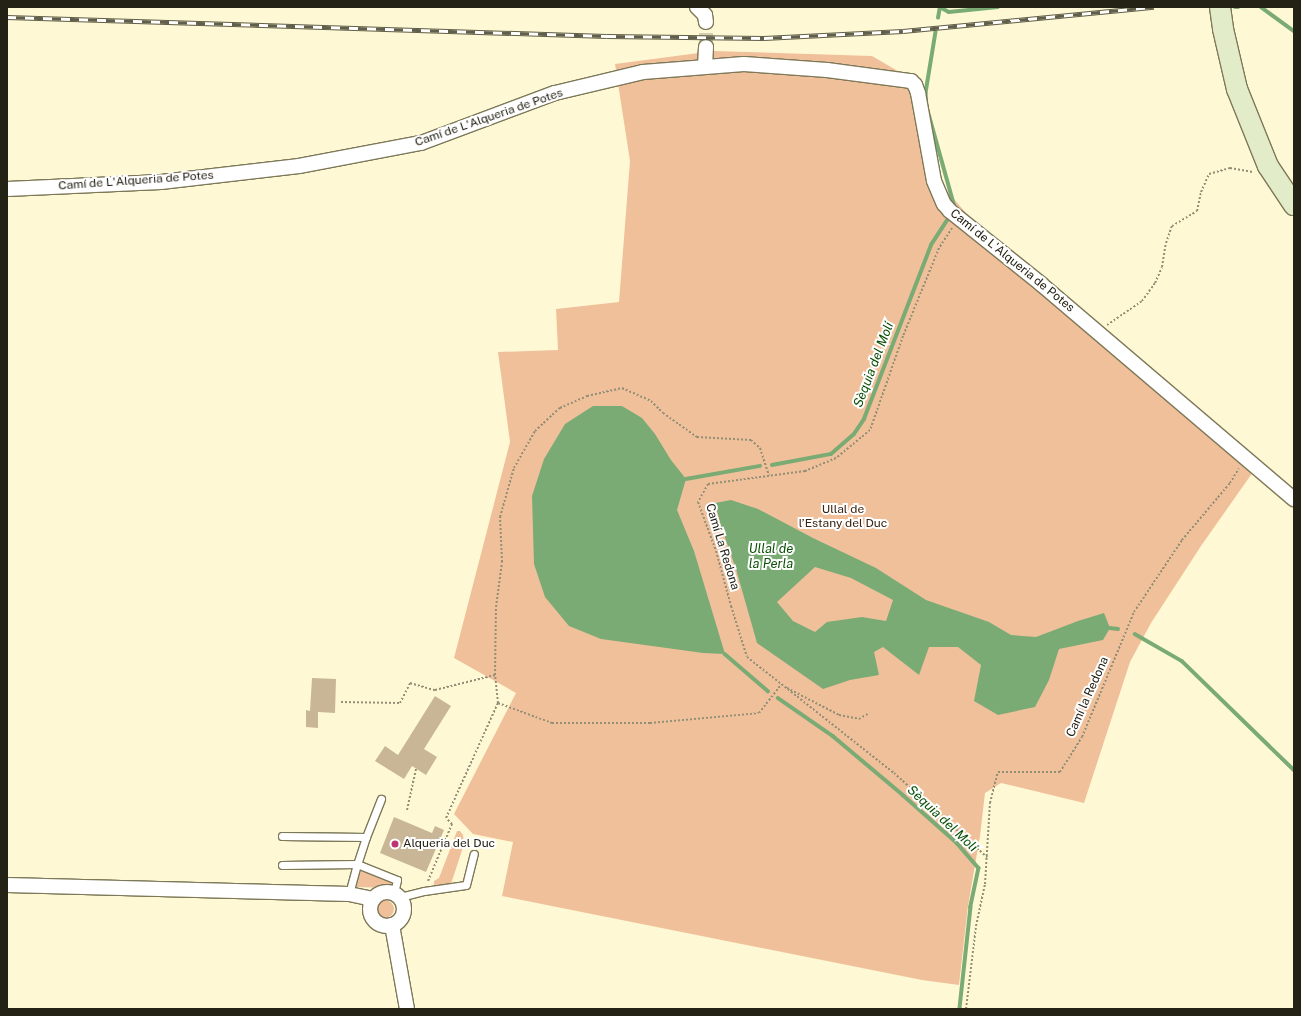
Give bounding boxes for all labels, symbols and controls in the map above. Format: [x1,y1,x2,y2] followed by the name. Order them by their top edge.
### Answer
[413,86,565,150] street label: Camí de L'Alqueria de Potes
[58,168,214,194] street label: Camí de L'Alqueria de Potes
[947,206,1077,316] street label: Camí de L'Alqueria de Potes
[851,320,897,410] water label: Sèquia del Molí
[702,502,742,592] street label: Camí La Redona
[799,503,887,531] park label: Ullal de l’Estany del Duc
[749,542,793,573] water label: Ullal de la Perla
[1064,655,1112,739] street label: Camí la Redona
[904,782,980,856] water label: Sèquia del Molí
[403,837,495,851] place label: Alqueria del Duc
[390,839,400,849] marker: Alqueria del Duc

